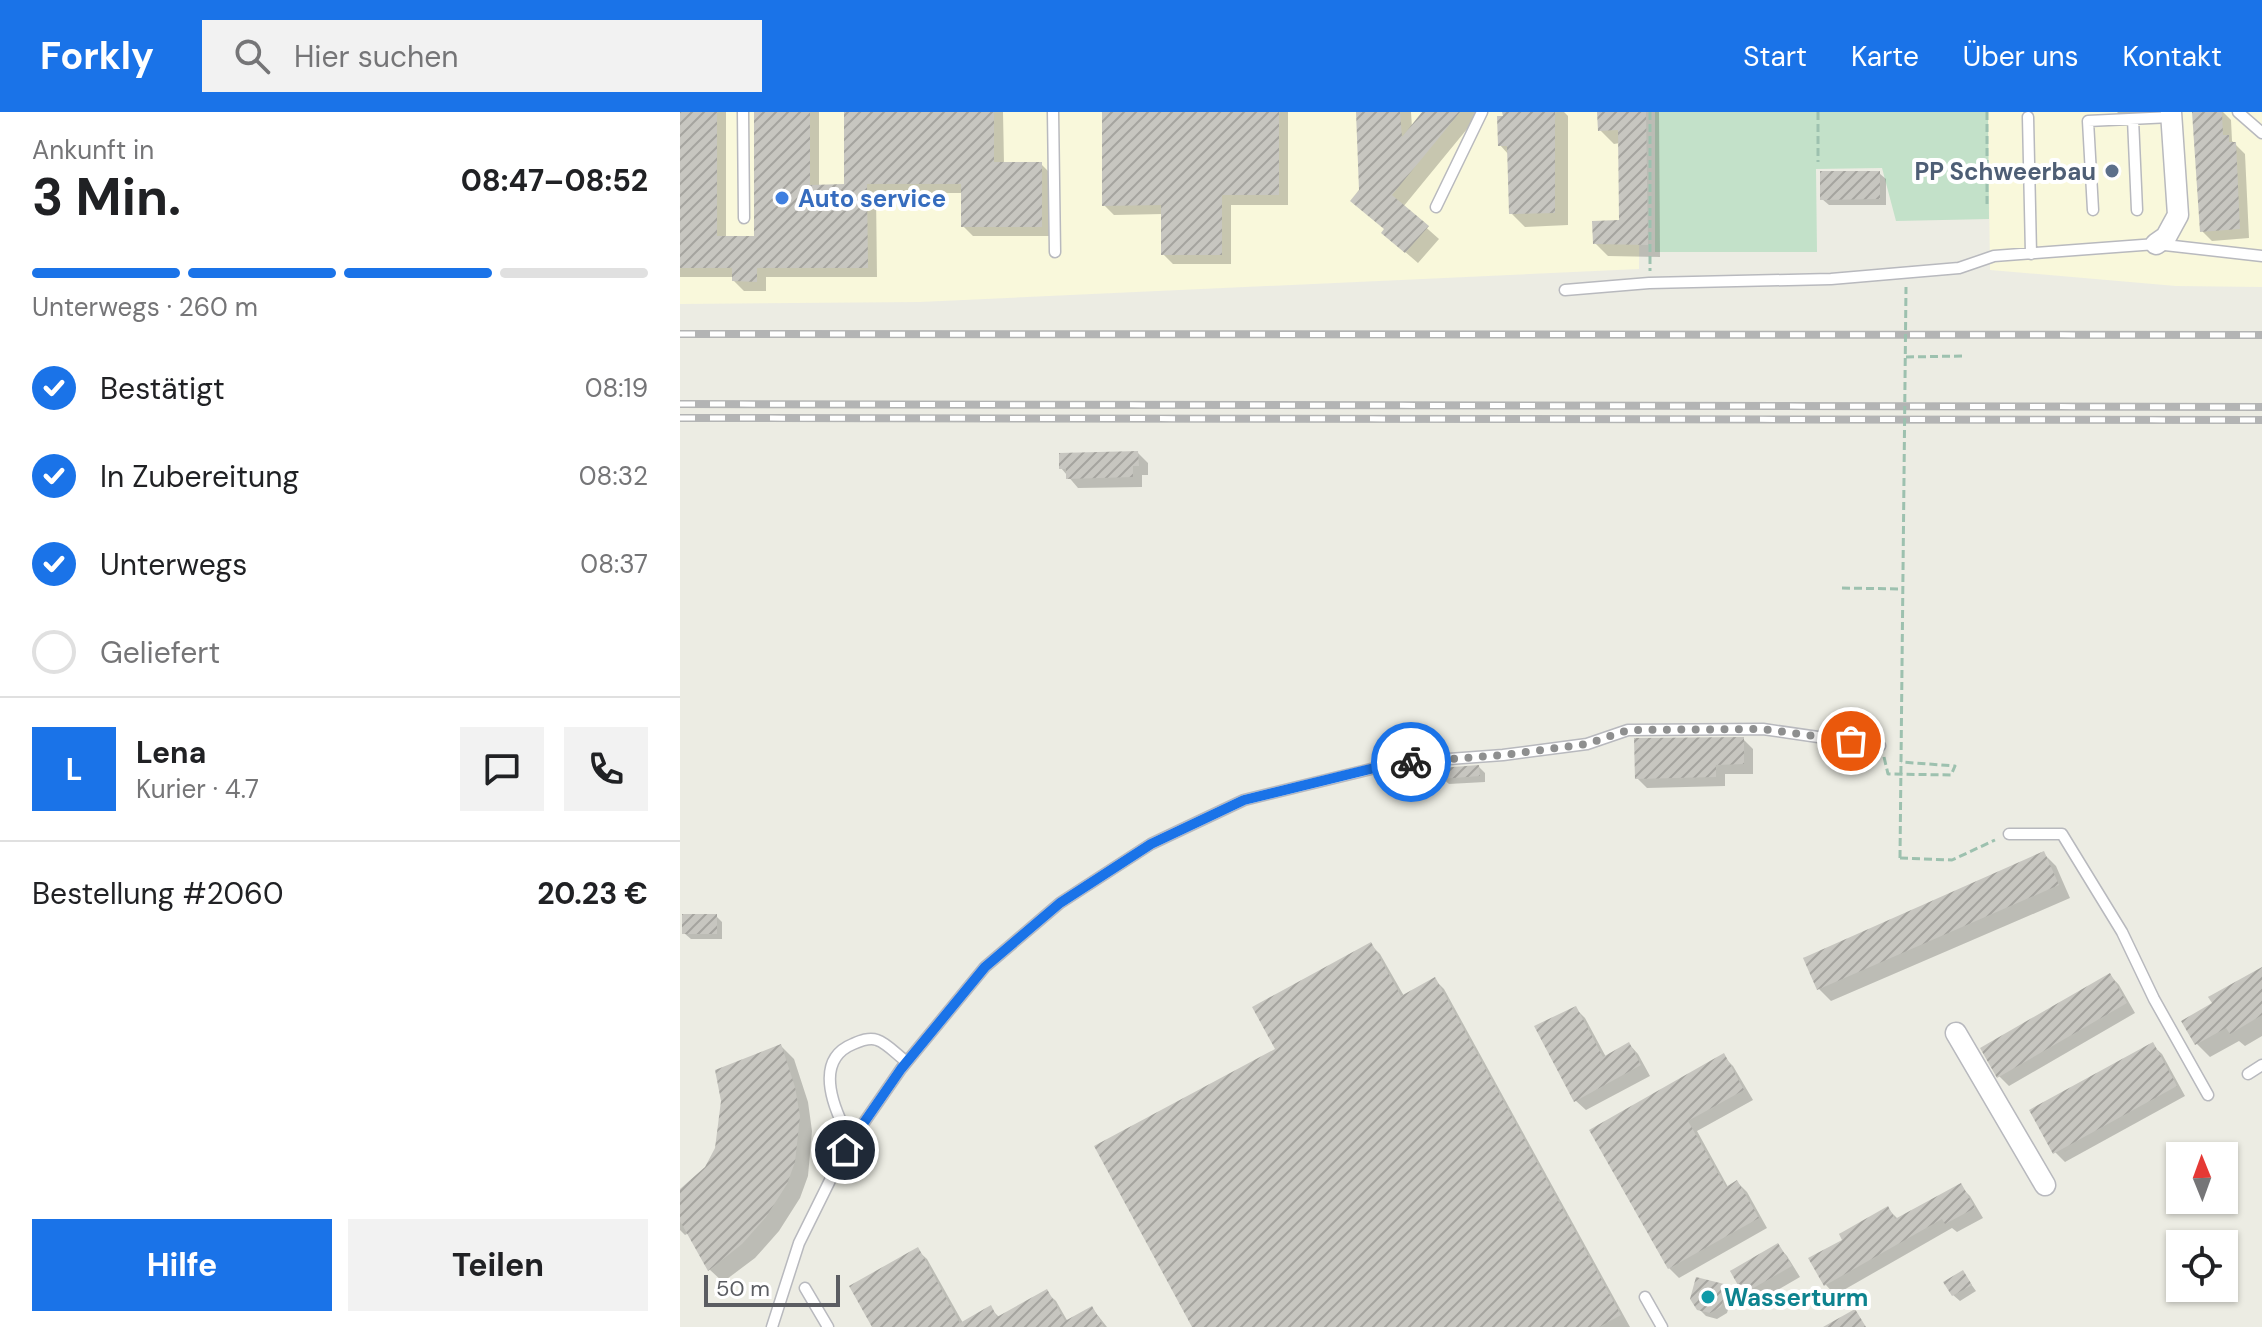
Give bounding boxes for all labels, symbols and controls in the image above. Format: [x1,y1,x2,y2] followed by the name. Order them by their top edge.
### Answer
[202,20,762,92] search box
[40,31,154,81] text: Forkly
[230,34,274,78] icon: search
[294,37,459,76] text: Hier suchen
[1743,38,1807,75] text: Start
[1851,38,1919,75] text: Karte
[1963,38,2079,75] text: Über uns
[2123,38,2222,75] text: Kontakt
[32,133,154,167] text: Ankunft in
[1914,156,2096,187] place label: PP Schweerbau
[461,161,648,200] text: 08:47–08:52
[2103,162,2121,180] marker: PP Schweerbau
[32,163,181,231] text: 3 Min.
[798,183,946,214] place label: Auto service
[773,189,791,207] marker: Auto service
[32,290,258,324] text: Unterwegs · 260 m
[32,366,76,410] icon: check
[100,369,225,408] text: Bestätigt
[585,371,648,405] text: 08:19
[32,454,76,498] icon: check
[100,457,299,496] text: In Zubereitung
[579,459,648,493] text: 08:32
[32,542,76,586] icon: check
[100,545,247,584] text: Unterwegs
[580,547,648,581] text: 08:37
[100,633,220,672] text: Geliefert
[1817,707,1885,775] pin
[1829,719,1873,763] icon: bag
[1371,722,1451,802] courier
[460,727,544,811] button: chat
[564,727,648,811] button: phone
[136,733,206,772] text: Lena
[1389,740,1433,784] icon: bike
[66,750,82,789] text: L
[136,772,259,806] text: Kurier · 4.7
[32,874,283,913] text: Bestellung #2060
[537,874,648,913] text: 20.23 €
[811,1116,879,1184] pin
[823,1128,867,1172] icon: home
[2166,1142,2238,1214] north arrow
[2166,1142,2238,1302] map controls
[32,1219,332,1311] button: Hilfe
[348,1219,648,1311] button: Teilen
[2166,1230,2238,1302] button: locate
[704,1271,840,1307] scale bar
[716,1274,770,1303] text: 50 m
[1724,1282,1868,1313] place label: Wasserturm
[1699,1288,1717,1306] marker: Wasserturm

